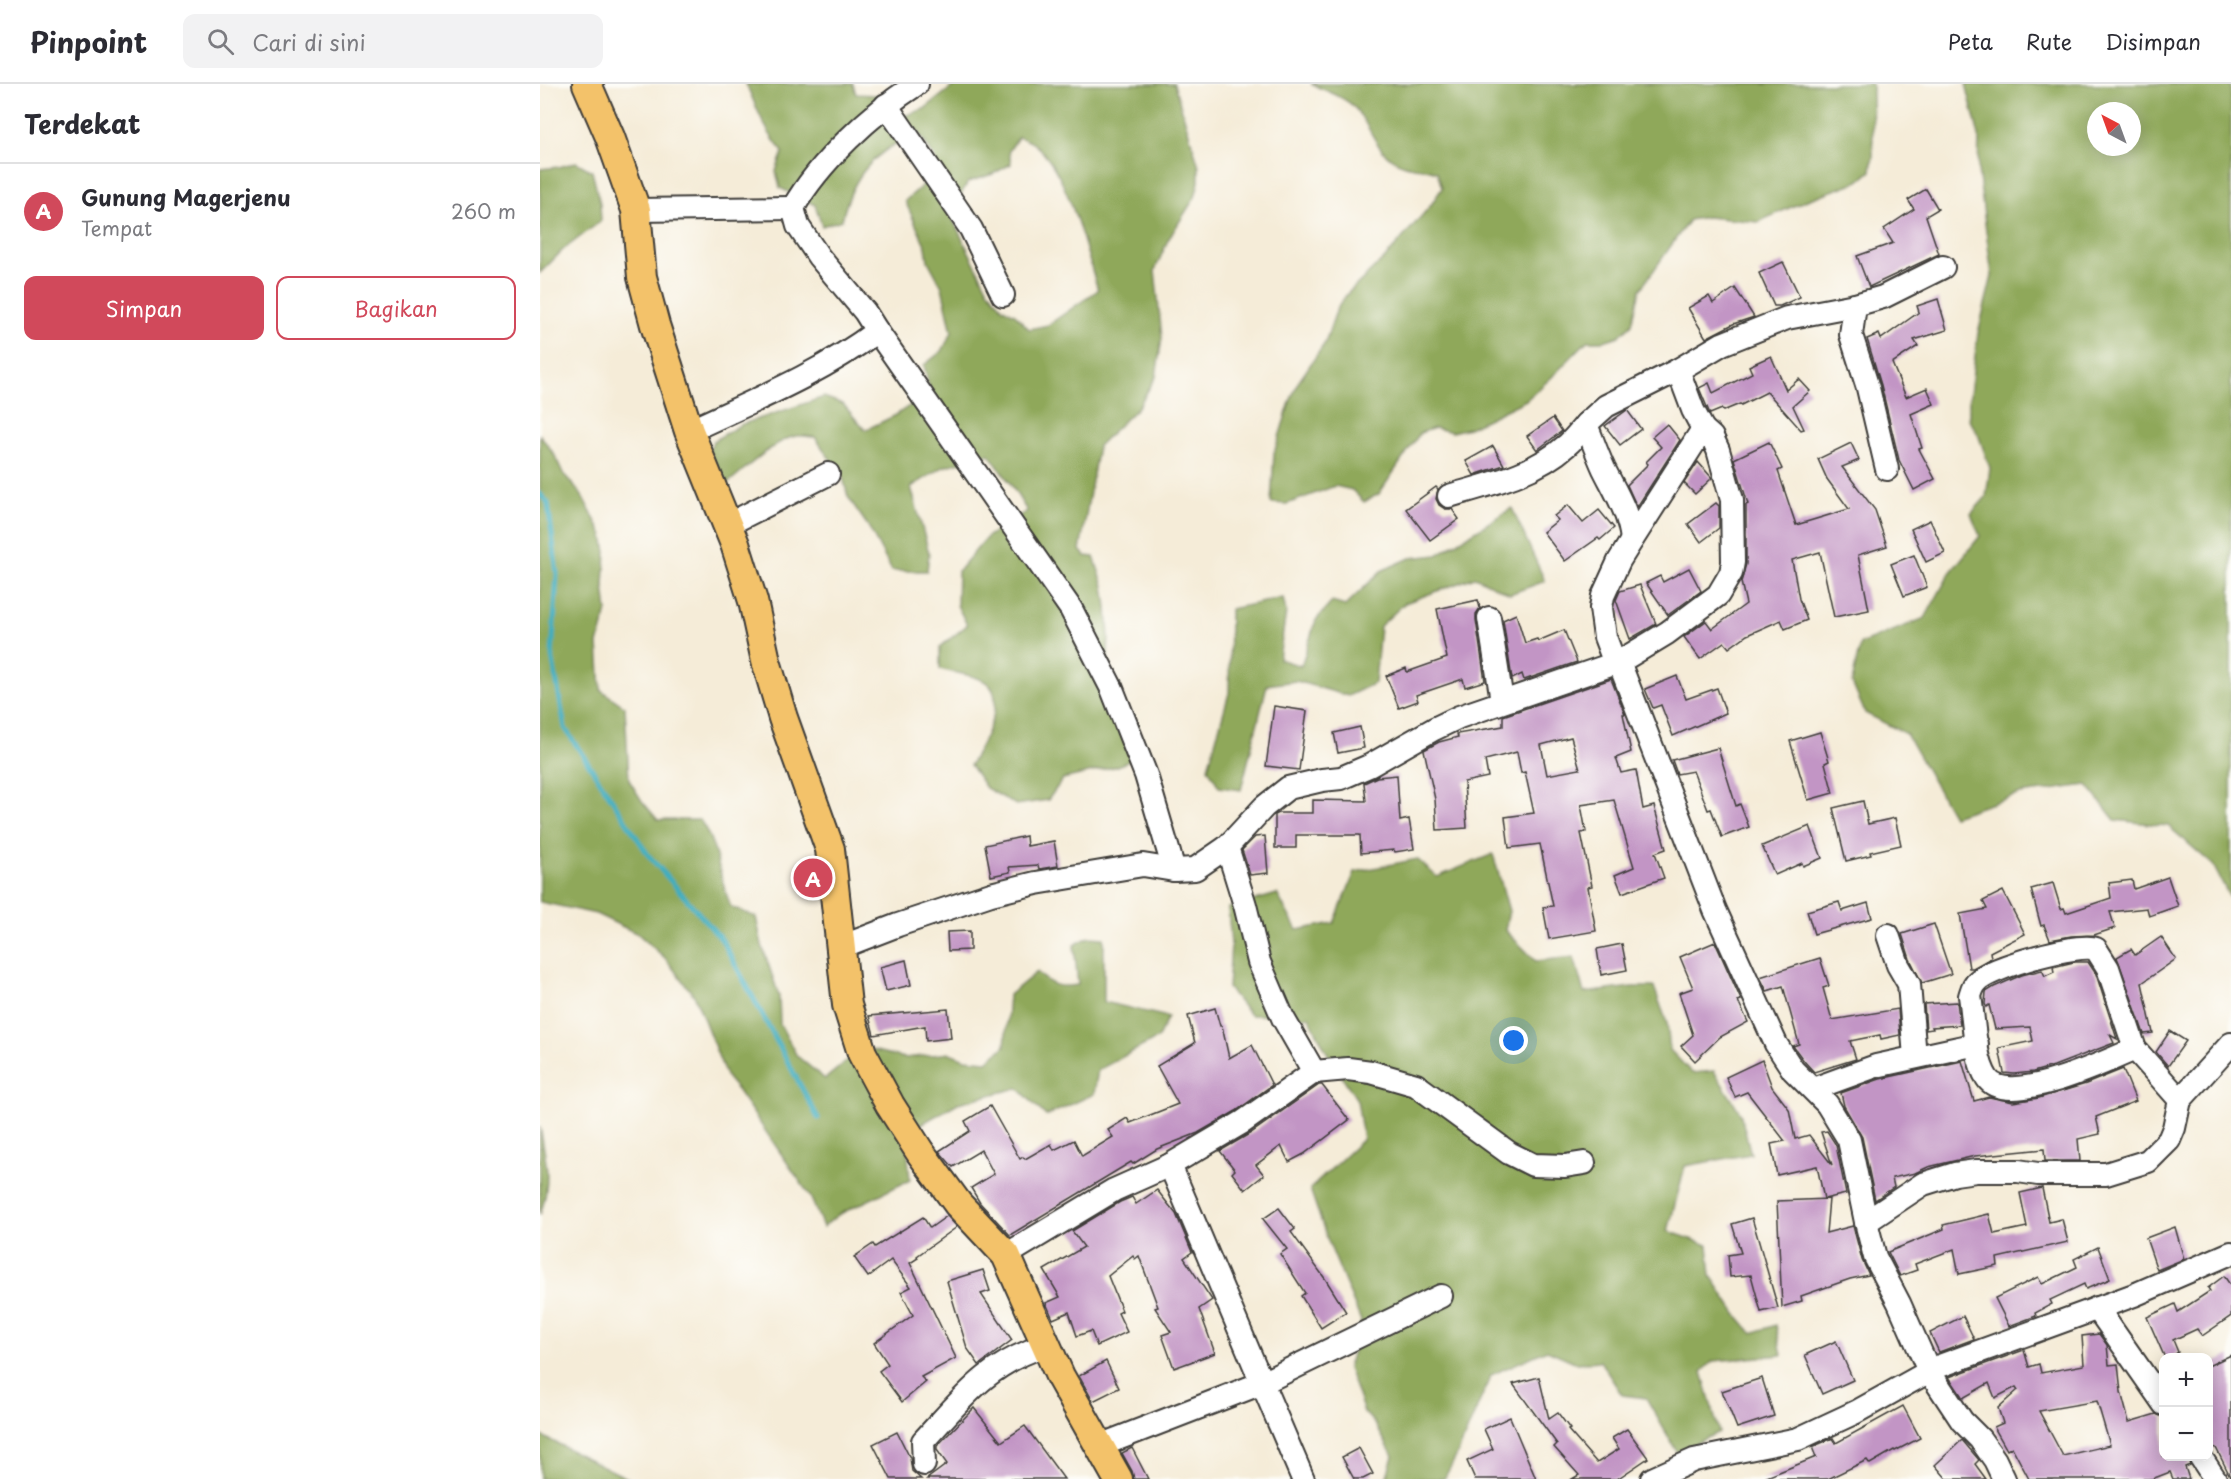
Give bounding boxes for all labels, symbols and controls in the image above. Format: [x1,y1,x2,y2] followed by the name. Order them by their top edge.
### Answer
[183,14,603,68] search box
[30,20,147,63] text: Pinpoint
[204,25,237,58] icon: search
[252,25,366,58] text: Cari di sini
[1948,25,1993,57] text: Peta
[2026,25,2072,57] text: Rute
[2105,25,2201,57] text: Disimpan
[2087,102,2141,156] north arrow
[24,104,141,143] text: Terdekat
[81,180,291,213] text: Gunung Magerjenu
[36,196,51,226] text: A
[451,196,516,226] text: 260 m
[81,213,152,243] text: Tempat
[24,276,264,340] button: Simpan
[276,276,516,340] button: Bagikan
[794,856,832,900] pin: A
[1499,1026,1528,1055] your location
[2159,1353,2213,1461] map controls
[2159,1353,2213,1407] button: +
[2159,1407,2213,1461] button: −

